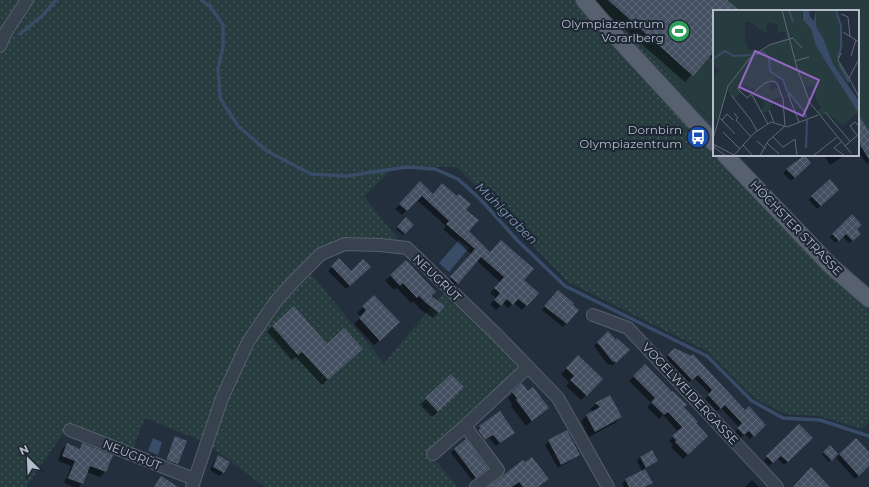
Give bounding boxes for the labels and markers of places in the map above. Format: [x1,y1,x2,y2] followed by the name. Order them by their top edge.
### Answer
[561,16,664,45] place label: Olympiazentrum Vorarlberg
[666,18,692,44] sports icon: Olympiazentrum Vorarlberg
[579,122,682,151] place label: Dornbirn Olympiazentrum
[685,124,711,150] bus stop icon: Dornbirn Olympiazentrum

